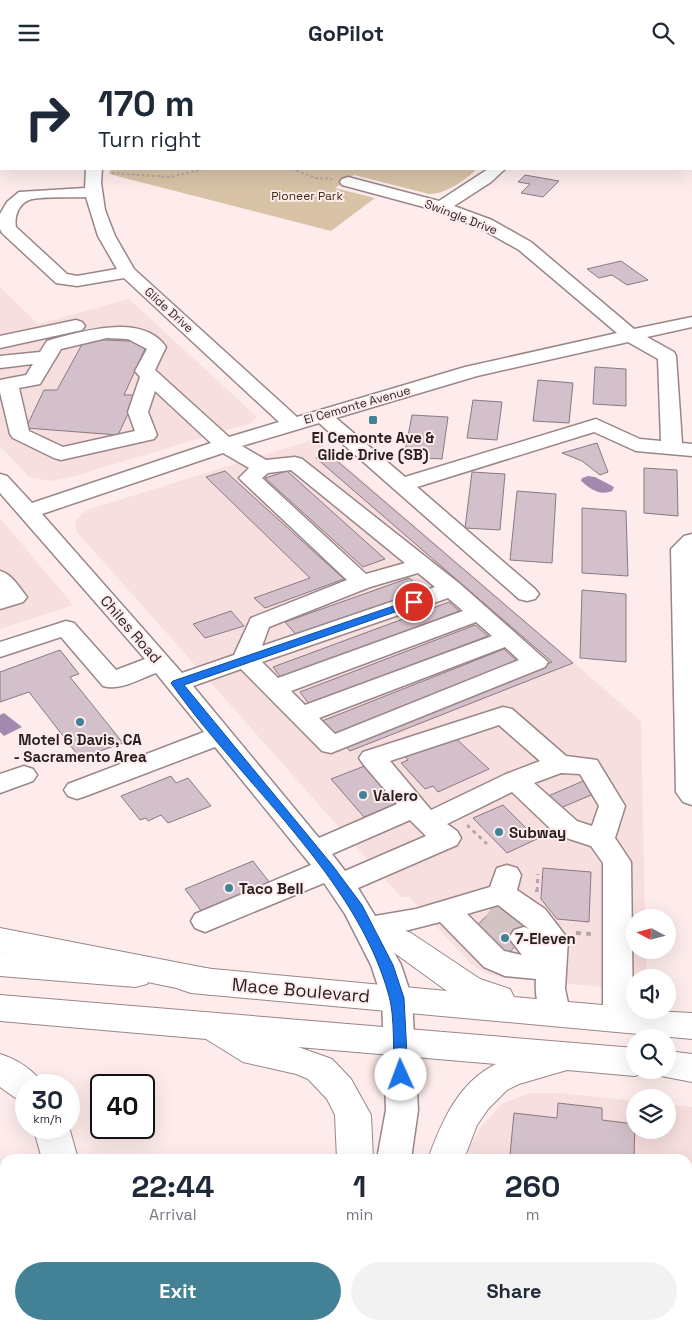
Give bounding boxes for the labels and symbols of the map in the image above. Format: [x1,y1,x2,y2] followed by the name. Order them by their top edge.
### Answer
[271,188,343,204] park label: Pioneer Park
[422,196,500,238] street label: Swingle Drive
[141,284,197,336] street label: Glide Drive
[302,382,412,428] street label: El Cemonte Avenue
[367,414,379,426] marker: El Cemonte Ave & Glide Drive (SB)
[311,428,435,464] place label: El Cemonte Ave & Glide Drive (SB)
[393,581,435,623] pin
[96,591,166,667] street label: Chiles Road
[74,716,86,728] marker: Motel 6 Davis, CA - Sacramento Area
[13,730,147,766] place label: Motel 6 Davis, CA - Sacramento Area
[373,786,418,805] place label: Valero
[357,789,369,801] marker: Valero
[509,823,566,842] place label: Subway
[493,826,505,838] marker: Subway
[239,879,303,898] place label: Taco Bell
[223,882,235,894] marker: Taco Bell
[626,909,676,959] north arrow
[515,929,576,948] place label: 7-Eleven
[499,932,511,944] marker: 7-Eleven
[231,973,371,1007] street label: Mace Boulevard
[374,1048,426,1100] position arrow
[90,1074,155,1139] speed limit sign: 40

